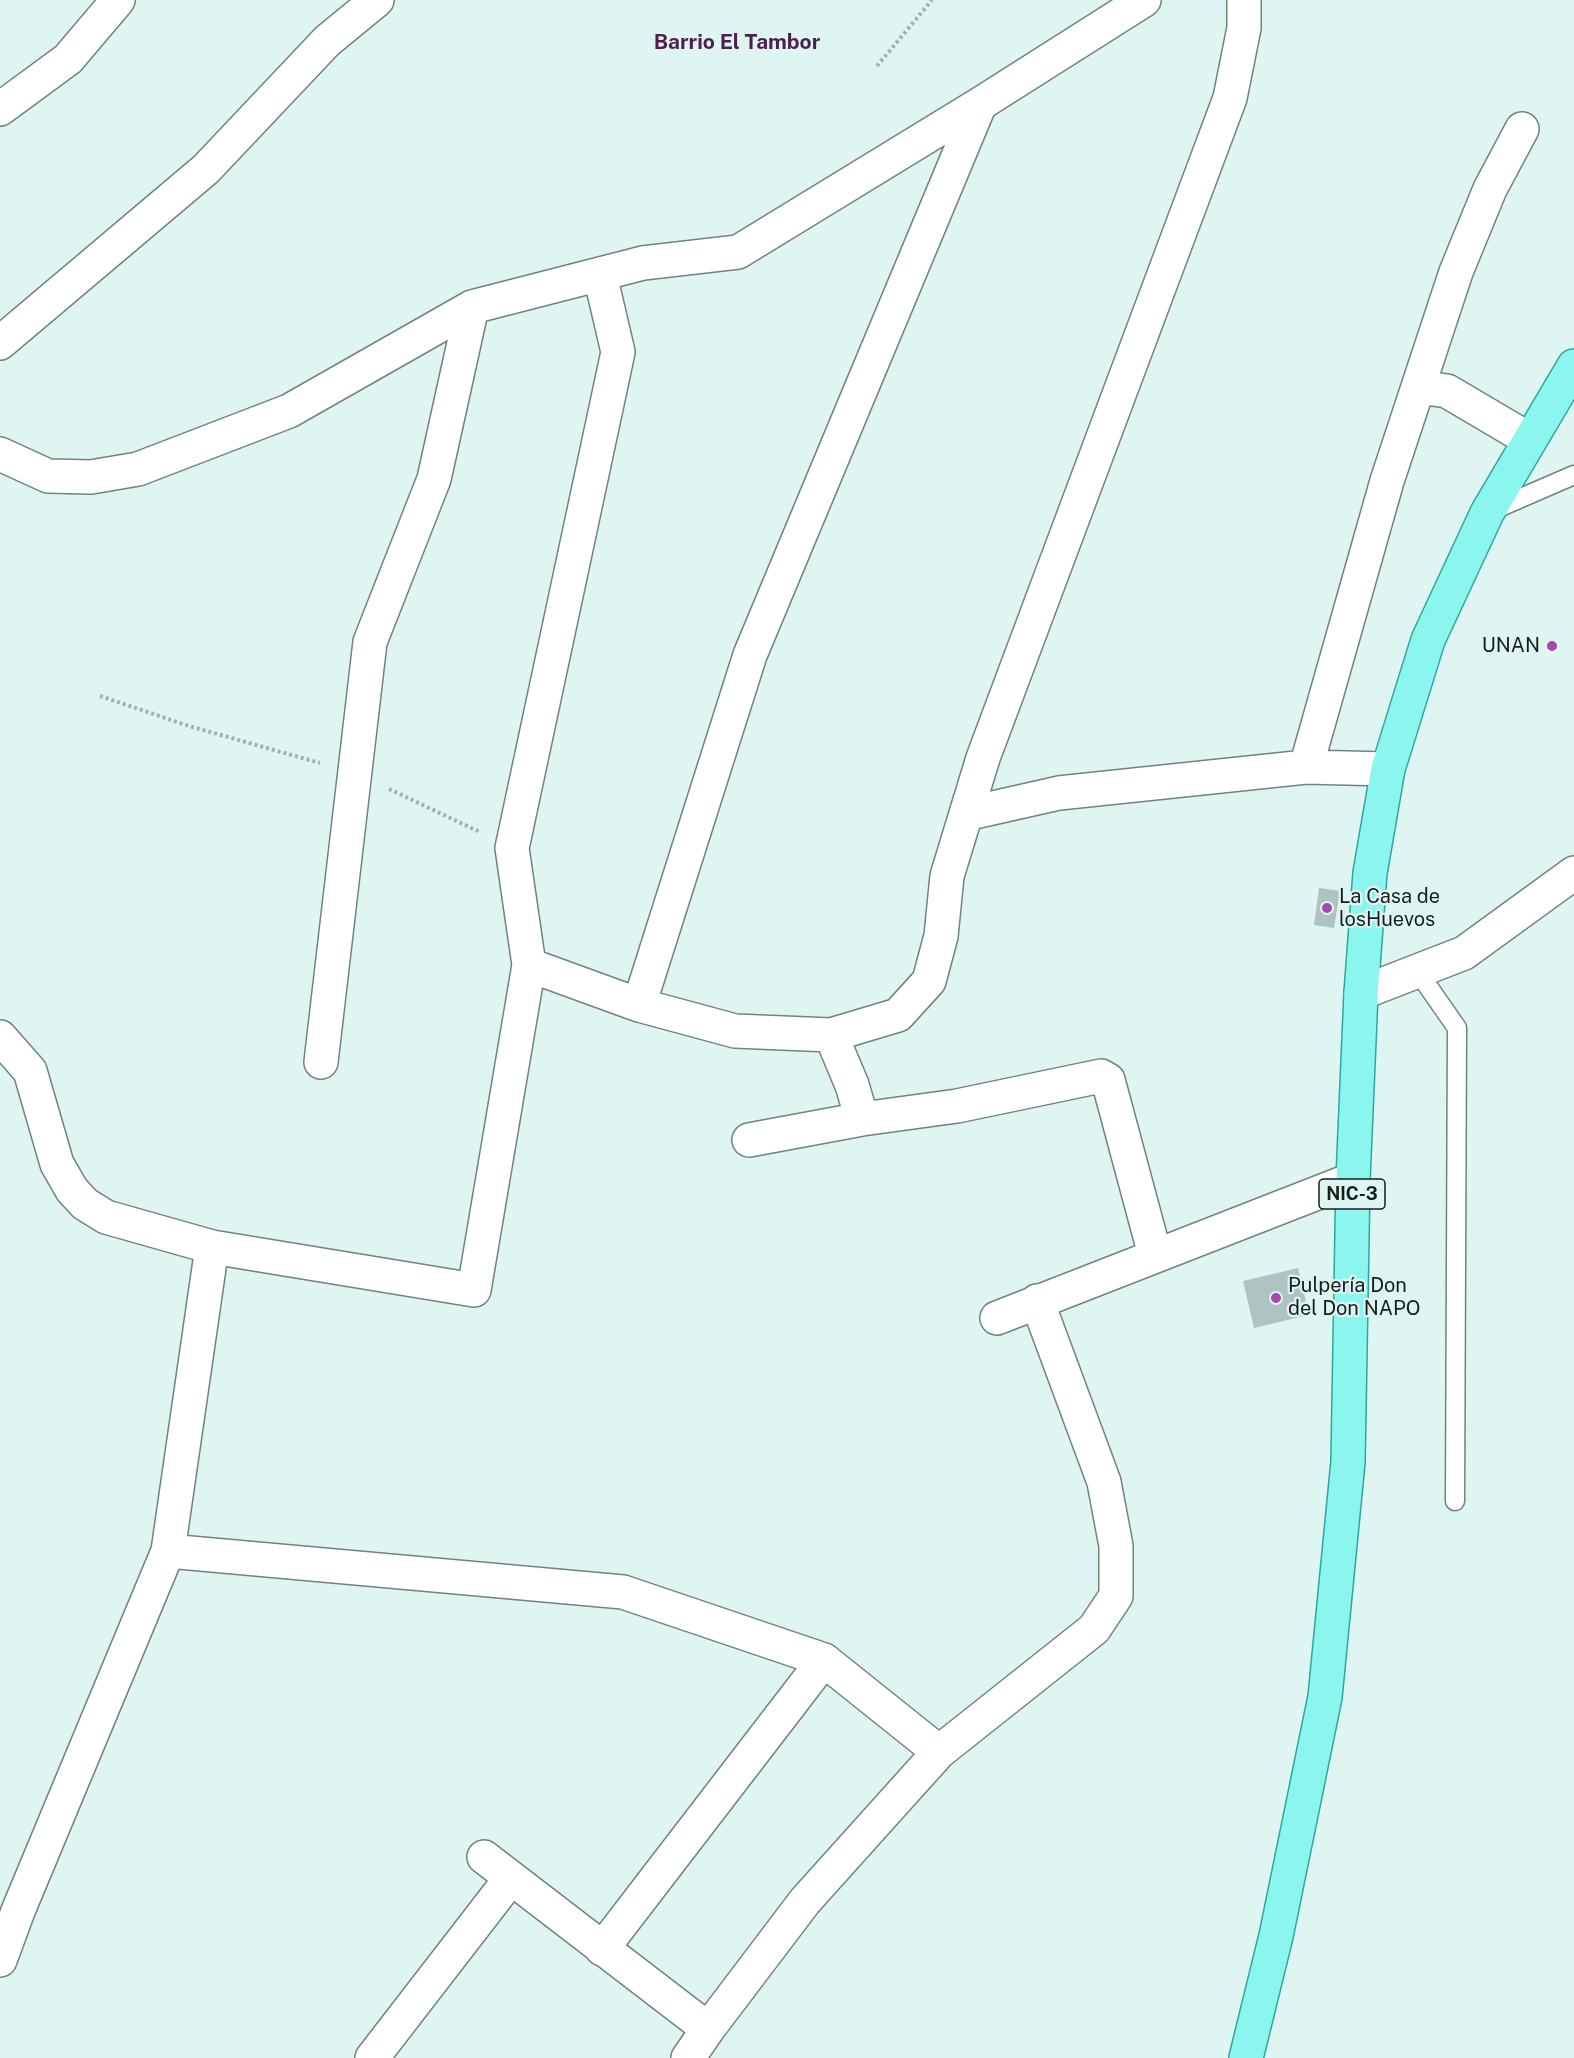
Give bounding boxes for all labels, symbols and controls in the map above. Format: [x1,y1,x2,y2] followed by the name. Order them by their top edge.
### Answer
[654,30,820,56] district label: Barrio El Tambor
[1482,634,1540,658] place label: UNAN
[1545,639,1559,653] marker: UNAN
[1339,885,1440,932] place label: La Casa de losHuevos
[1320,901,1334,915] marker: La Casa de losHuevos
[1319,1179,1385,1209] road number: NIC-3
[1288,1274,1421,1321] place label: Pulpería Don del Don NAPO
[1269,1291,1283,1305] marker: Pulpería Don del Don NAPO

